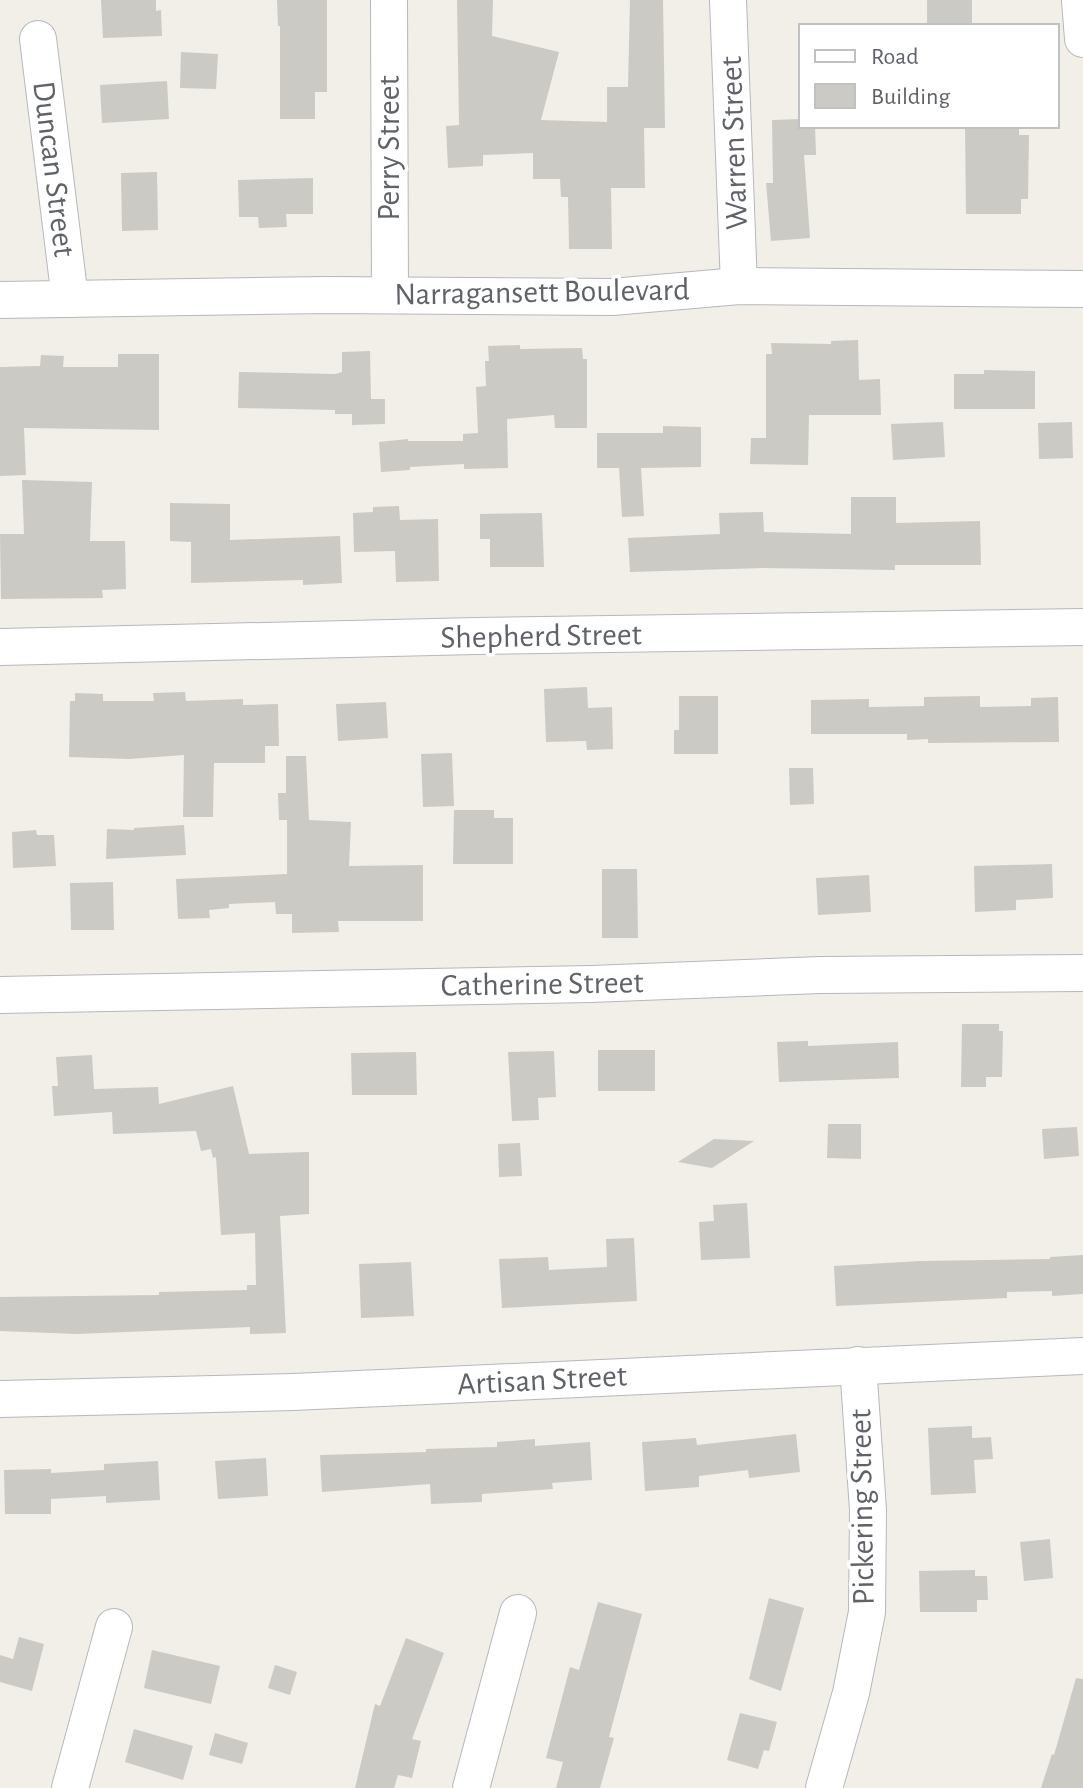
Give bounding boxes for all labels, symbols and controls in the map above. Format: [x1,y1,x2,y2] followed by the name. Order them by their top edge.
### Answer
[799,24,1059,128] legend
[871,45,919,69] text: Road
[715,56,753,230] street label: Warren Street
[373,75,405,221] street label: Perry Street
[27,79,81,259] street label: Duncan Street
[871,85,950,109] text: Building
[394,273,690,311] street label: Narragansett Boulevard
[440,618,642,654] street label: Shepherd Street
[440,966,644,1002] street label: Catherine Street
[456,1360,628,1400] street label: Artisan Street
[844,1409,880,1605] street label: Pickering Street

